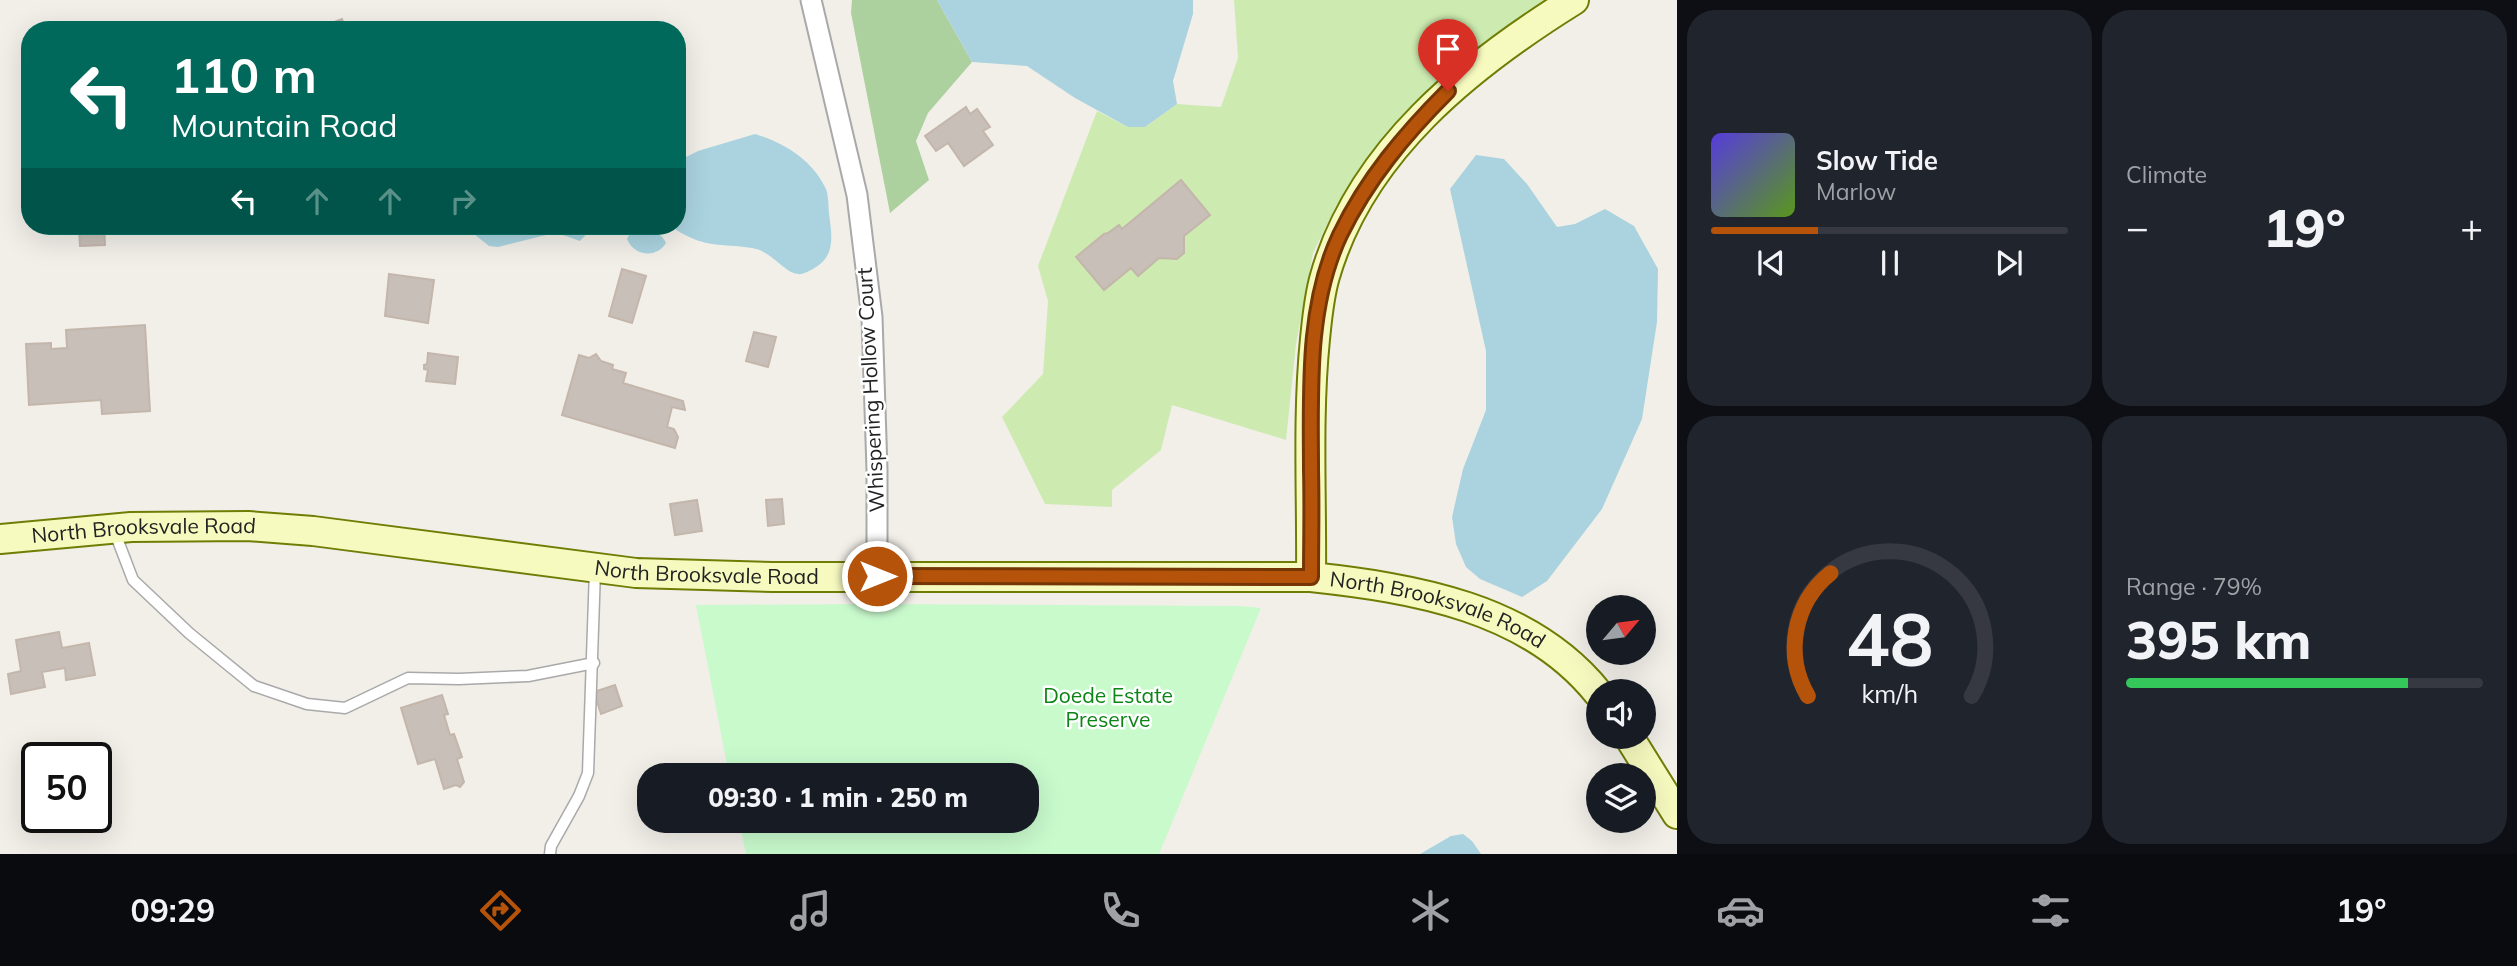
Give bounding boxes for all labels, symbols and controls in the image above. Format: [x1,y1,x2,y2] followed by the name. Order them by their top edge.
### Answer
[1418,19,1478,91] pin
[1429,30,1467,68] icon: arrive
[171,44,317,105] text: 110 m
[56,49,147,140] icon: left
[171,105,398,145] text: Mountain Road
[1816,144,1938,177] text: Slow Tide
[2126,160,2207,189] text: Climate
[1816,177,1896,206] text: Marlow
[225,182,263,220] icon: left
[298,182,336,220] icon: ahead
[371,182,409,220] icon: ahead
[444,182,482,220] icon: right
[2263,195,2346,260] text: 19°
[2126,203,2149,251] text: −
[2460,203,2483,251] text: +
[1752,244,1790,282] icon: previous
[1871,244,1909,282] icon: pause
[1990,244,2028,282] icon: next
[851,267,889,513] street label: Whispering Hollow Court
[30,512,257,548] street label: North Brooksvale Road
[840,539,914,613] position arrow
[593,554,819,589] street label: North Brooksvale Road
[1328,565,1551,653] street label: North Brooksvale Road
[2126,572,2262,601] text: Range · 79%
[1846,593,1933,684] text: 48
[1586,595,1656,665] north arrow
[1586,595,1656,833] map controls
[2126,607,2311,672] text: 395 km
[1861,678,1918,709] text: km/h
[1586,679,1656,749] button: sound
[1043,682,1173,732] park label: Doede Estate Preserve
[21,742,112,833] speed limit sign: 50
[1586,763,1656,833] button: layers
[708,781,968,814] text: 09:30 · 1 min · 250 m
[476,886,525,935] icon: directions
[786,886,835,935] icon: music
[1096,886,1145,935] icon: phone
[1406,886,1455,935] icon: climate
[1716,886,1765,935] icon: car
[2026,886,2075,935] icon: filters
[130,890,215,930] text: 09:29
[2336,890,2386,930] text: 19°

